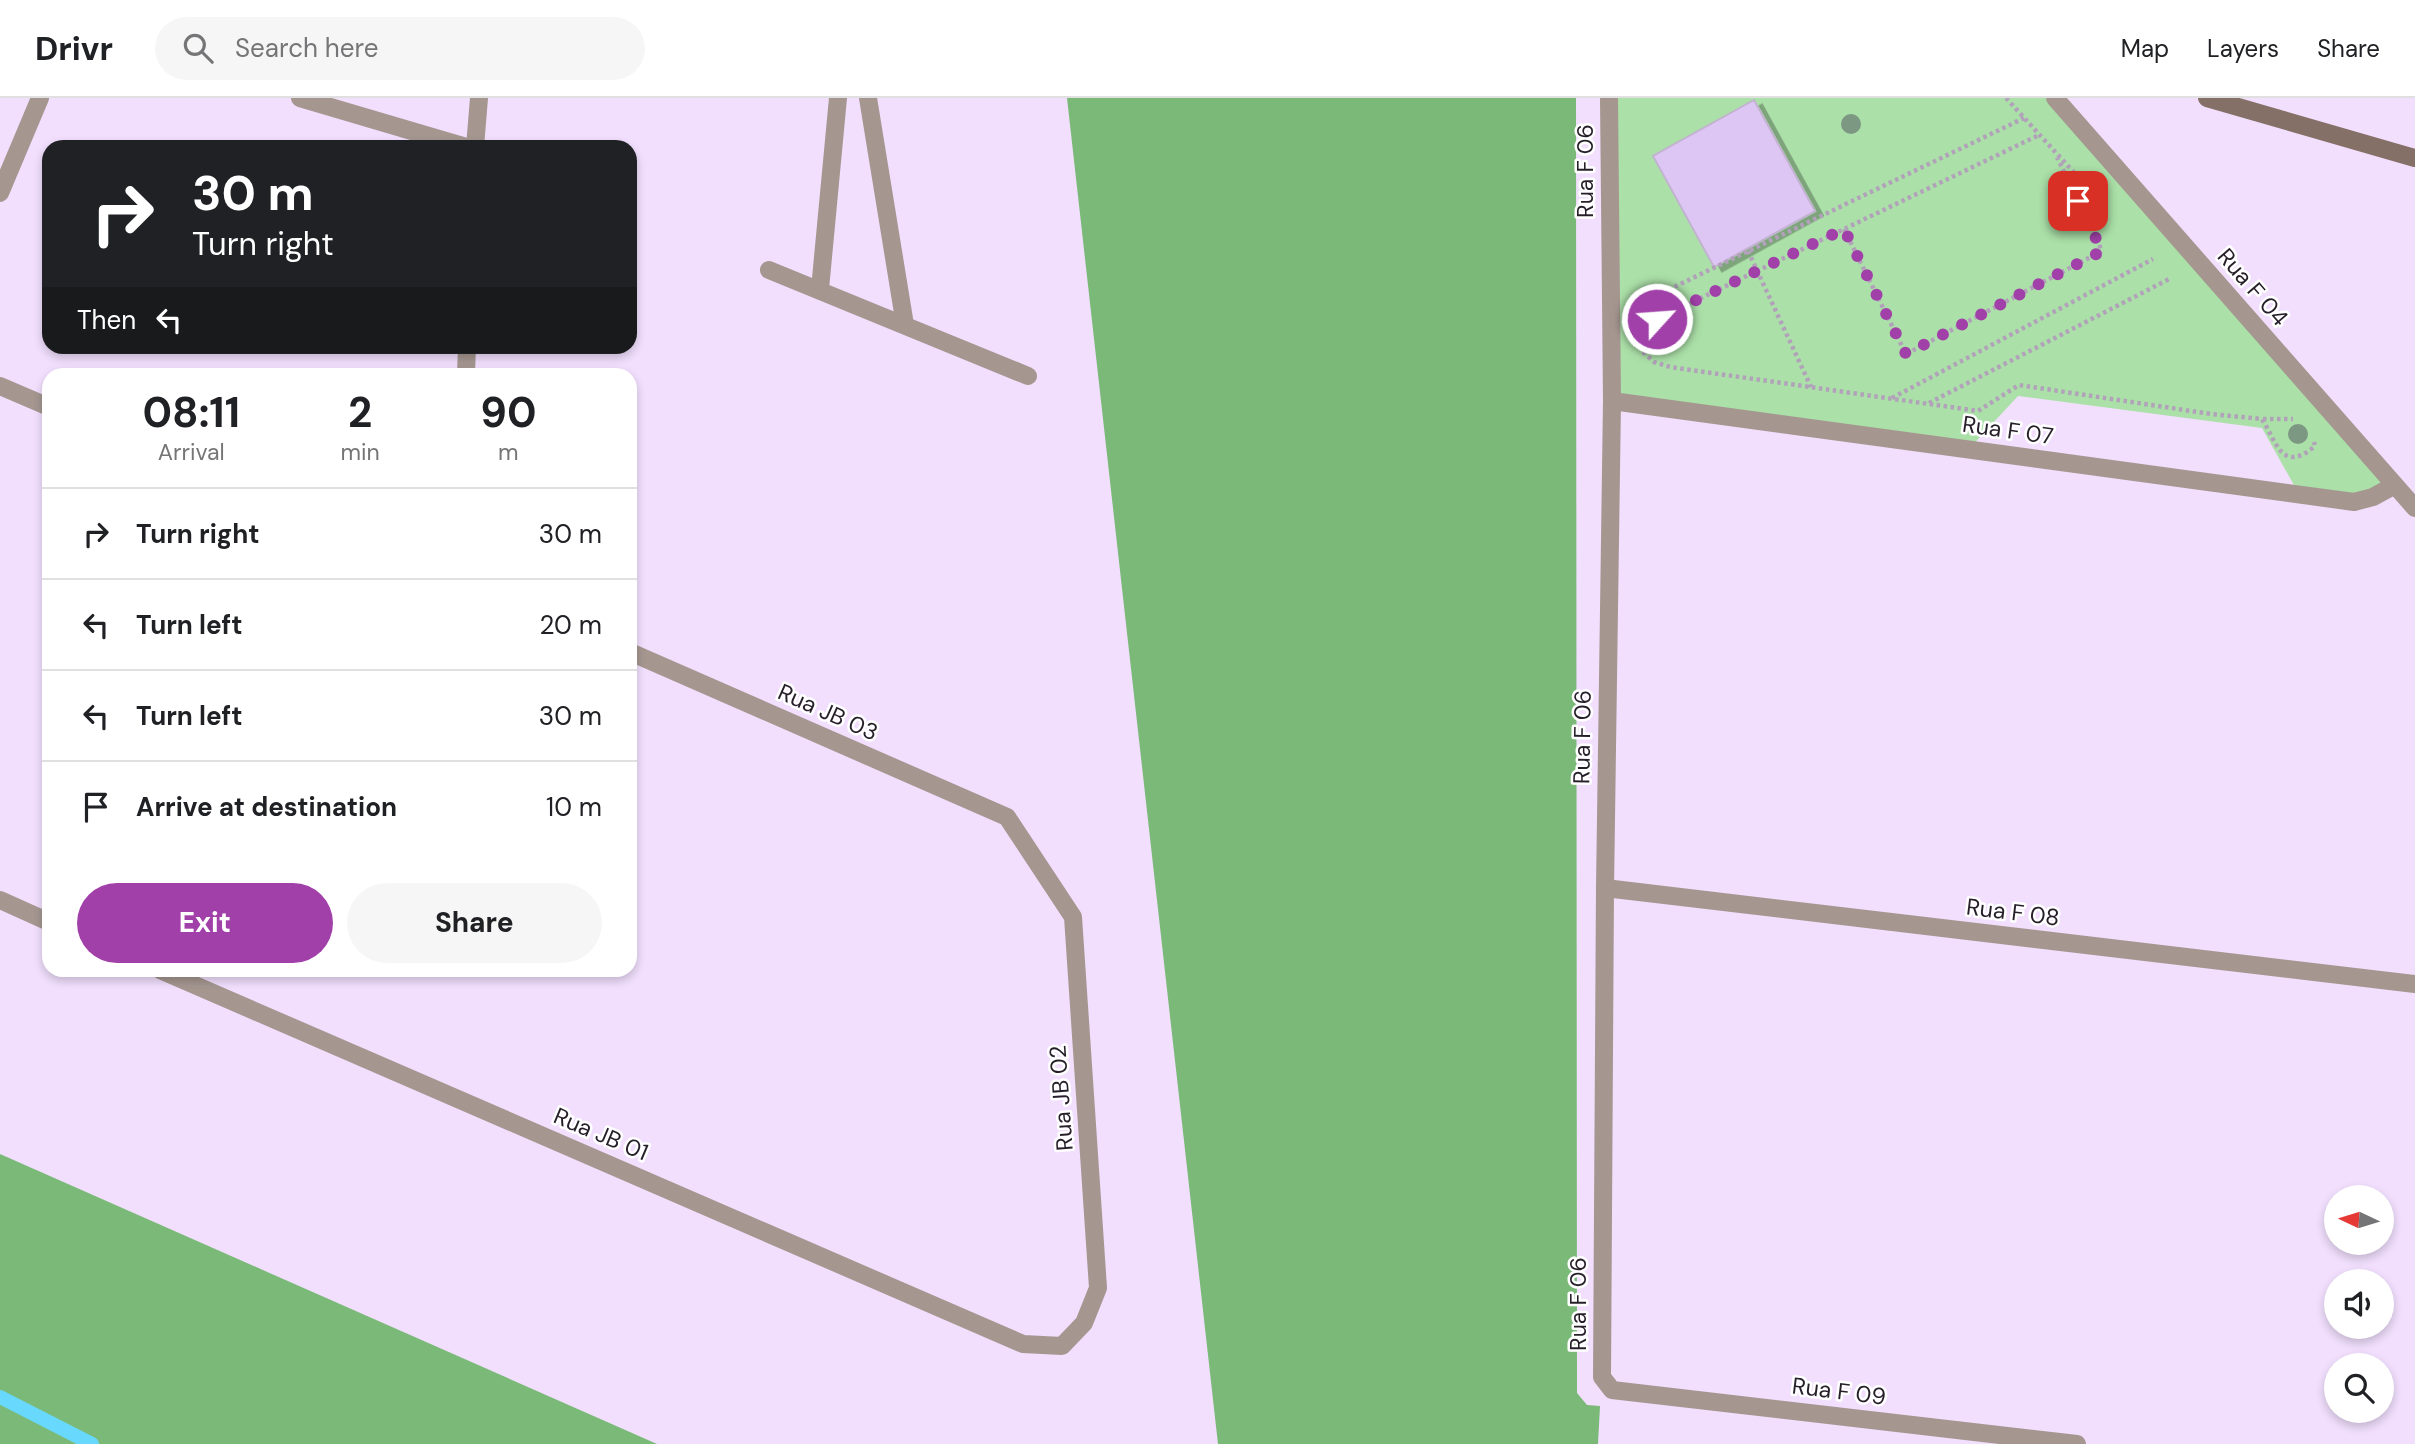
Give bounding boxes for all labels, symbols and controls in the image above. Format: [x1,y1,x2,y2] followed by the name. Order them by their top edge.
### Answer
[155,17,645,80] search box
[35,27,113,70] text: Drivr
[179,29,217,67] icon: search
[235,31,378,65] text: Search here
[2121,33,2169,64] text: Map
[2207,33,2279,64] text: Layers
[2317,33,2380,64] text: Share
[1570,124,1600,218] street label: Rua F 06
[192,161,314,225] text: 30 m
[77,168,168,259] icon: right
[2048,171,2108,231] pin
[2059,182,2097,220] icon: arrive
[192,223,334,265] text: Turn right
[2211,242,2295,332] street label: Rua F 04
[1620,282,1694,356] position arrow
[150,301,188,339] icon: left
[77,303,136,337] text: Then
[143,385,240,440] text: 08:11
[348,385,372,440] text: 2
[480,385,536,440] text: 90
[1961,409,2055,451] street label: Rua F 07
[158,437,225,467] text: Arrival
[340,437,380,467] text: min
[498,437,519,467] text: m
[77,515,115,553] icon: right
[136,517,260,551] text: Turn right
[539,517,602,551] text: 30 m
[77,606,115,644] icon: left
[136,608,243,642] text: Turn left
[539,608,602,642] text: 20 m
[773,677,883,747] street label: Rua JB 03
[1566,690,1598,784] street label: Rua F 06
[77,697,115,735] icon: left
[136,699,243,733] text: Turn left
[539,699,602,733] text: 30 m
[77,788,115,826] icon: arrive
[136,790,397,824] text: Arrive at destination
[546,790,602,824] text: 10 m
[77,883,333,963] button: Exit
[347,883,602,963] button: Share
[1965,891,2061,933] street label: Rua F 08
[1042,1044,1080,1152] street label: Rua JB 02
[549,1101,653,1167] street label: Rua JB 01
[2324,1185,2394,1255] north arrow
[2324,1185,2394,1423] map controls
[1563,1257,1593,1351] street label: Rua F 06
[2324,1269,2394,1339] button: sound
[2324,1353,2394,1423] button: search
[1790,1370,1888,1412] street label: Rua F 09

